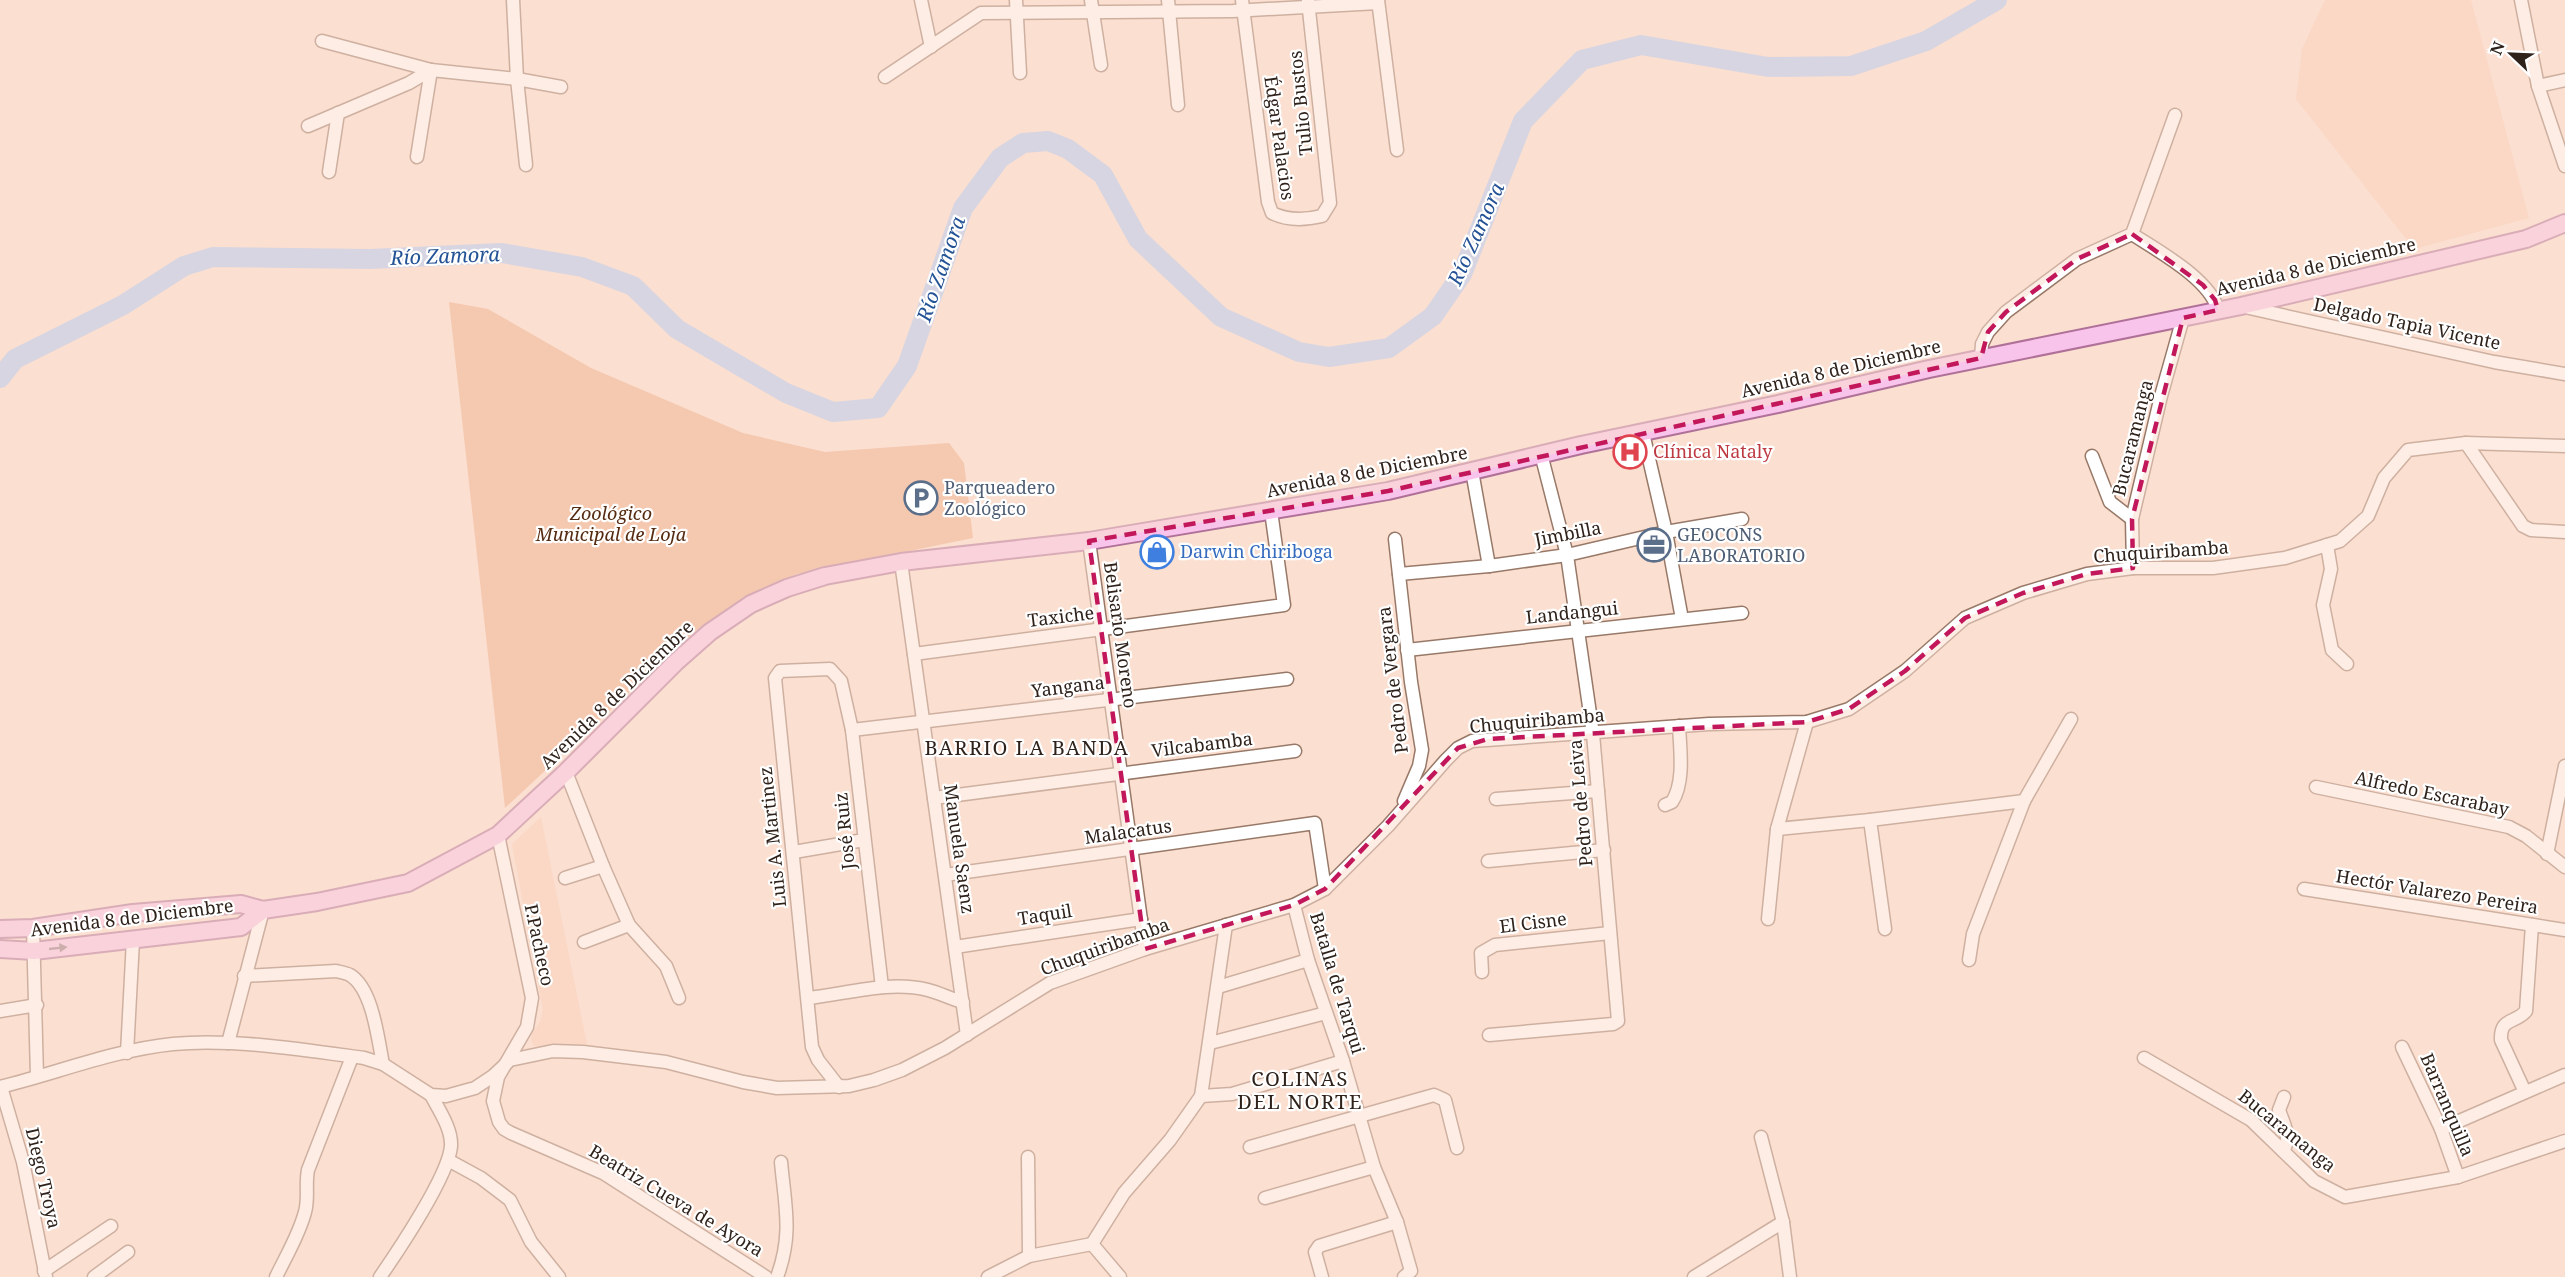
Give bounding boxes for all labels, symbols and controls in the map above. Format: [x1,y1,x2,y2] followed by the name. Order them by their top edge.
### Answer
[2481,24,2541,84] north arrow
[2485,38,2510,58] text: N
[1283,50,1317,157] street label: Tulio Bustos
[1259,74,1301,201] street label: Édgar Palacios
[1440,178,1510,290] water label: Río Zamora
[910,212,971,326] water label: Río Zamora
[2214,231,2418,301] street label: Avenida 8 de Diciembre
[389,240,501,271] water label: Río Zamora
[2312,291,2503,355] street label: Delgado Tapia Vicente
[1739,333,1943,403] street label: Avenida 8 de Diciembre
[2106,377,2158,498] street label: Bucaramanga
[1612,434,1648,470] hospital icon: Clínica Nataly
[1653,439,1773,463] place label: Clínica Nataly
[1264,440,1469,502] street label: Avenida 8 de Diciembre
[944,475,1055,520] place label: Parqueadero Zoológico
[903,480,939,516] parking icon: Parqueadero Zoológico
[535,501,687,546] park label: Zoológico Municipal de Loja
[1531,515,1603,551] street label: Jimbilla
[1677,522,1805,567] place label: GEOCONS LABORATORIO
[1636,527,1672,563] office icon: GEOCONS LABORATORIO
[1139,534,1175,570] shop icon: Darwin Chiriboga
[2092,534,2229,568] street label: Chuquiribamba
[1180,539,1333,563] place label: Darwin Chiriboga
[1099,560,1143,710] street label: Belisario Moreno
[1525,595,1619,629] street label: Landangui
[1026,600,1095,632] street label: Taxiche
[1371,605,1413,755] street label: Pedro de Vergara
[535,615,698,774] street label: Avenida 8 de Diciembre
[1029,670,1106,703] street label: Yangana
[1468,702,1606,738] street label: Chuquiribamba
[1150,726,1254,762] street label: Vilcabamba
[925,734,1129,761] district label: BARRIO LA BANDA
[1562,738,1598,868] street label: Pedro de Leiva
[2353,765,2512,821] street label: Alfredo Escarabay
[753,766,791,909] street label: Luis A. Martinez
[939,783,981,915] street label: Manuela Saenz
[828,791,860,872] street label: José Ruiz
[1083,813,1173,849] street label: Malacatus
[2334,863,2540,919] street label: Hectór Valarezo Pereira
[29,893,235,941] street label: Avenida 8 de Diciembre
[1016,898,1074,930] street label: Taquil
[520,902,560,988] street label: P.Pacheco
[1498,906,1568,938] street label: El Cisne
[1305,909,1371,1057] street label: Batalla de Tarqui
[1037,912,1173,981] street label: Chuquiribamba
[49,943,68,953] one-way arrow
[2415,1049,2480,1160] street label: Barranquilla
[1237,1065,1363,1115] district label: COLINAS DEL NORTE
[2234,1083,2341,1177] street label: Bucaramanga
[21,1125,67,1231] street label: Diego Troya
[585,1139,768,1262] street label: Beatriz Cueva de Ayora

